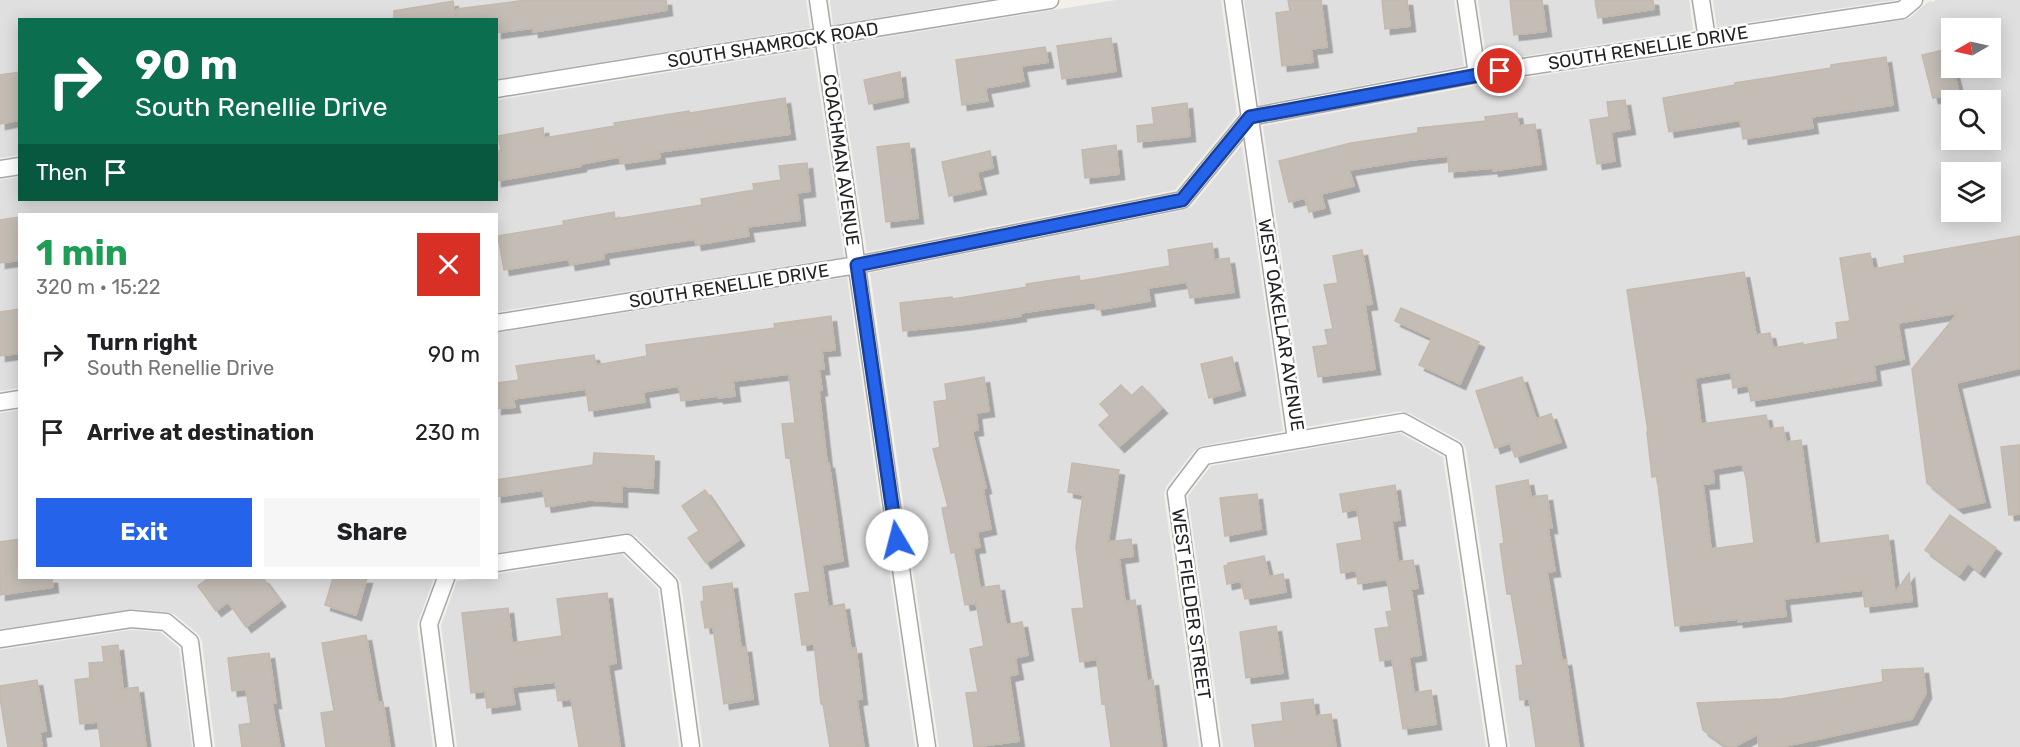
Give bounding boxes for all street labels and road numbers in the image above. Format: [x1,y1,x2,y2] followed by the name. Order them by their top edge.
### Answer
[666,17,880,73] street label: SOUTH SHAMROCK ROAD
[1546,21,1750,75] street label: SOUTH RENELLIE DRIVE
[818,73,864,247] street label: COACHMAN AVENUE
[1253,217,1309,433] street label: WEST OAKELLAR AVENUE
[627,259,831,313] street label: SOUTH RENELLIE DRIVE
[1167,507,1215,701] street label: WEST FIELDER STREET

